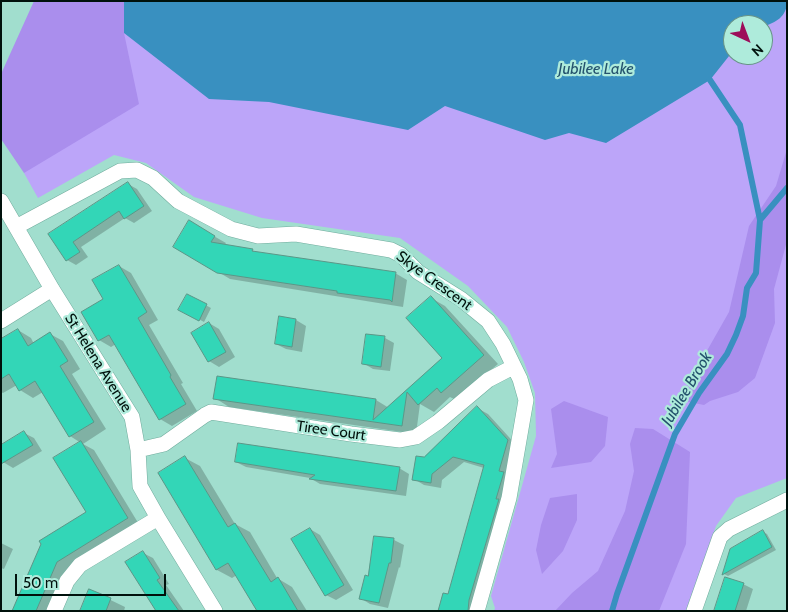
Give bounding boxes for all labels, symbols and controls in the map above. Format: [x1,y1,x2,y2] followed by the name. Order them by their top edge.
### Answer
[723,15,773,65] north arrow
[748,40,767,60] text: N
[558,59,634,79] water label: Jubilee Lake
[393,248,475,314] street label: Skye Crescent
[61,310,135,416] street label: St Helena Avenue
[658,349,716,429] water label: Jubilee Brook
[295,417,367,445] street label: Tiree Court
[18,564,169,596] scale bar
[23,574,58,592] text: 50 m

